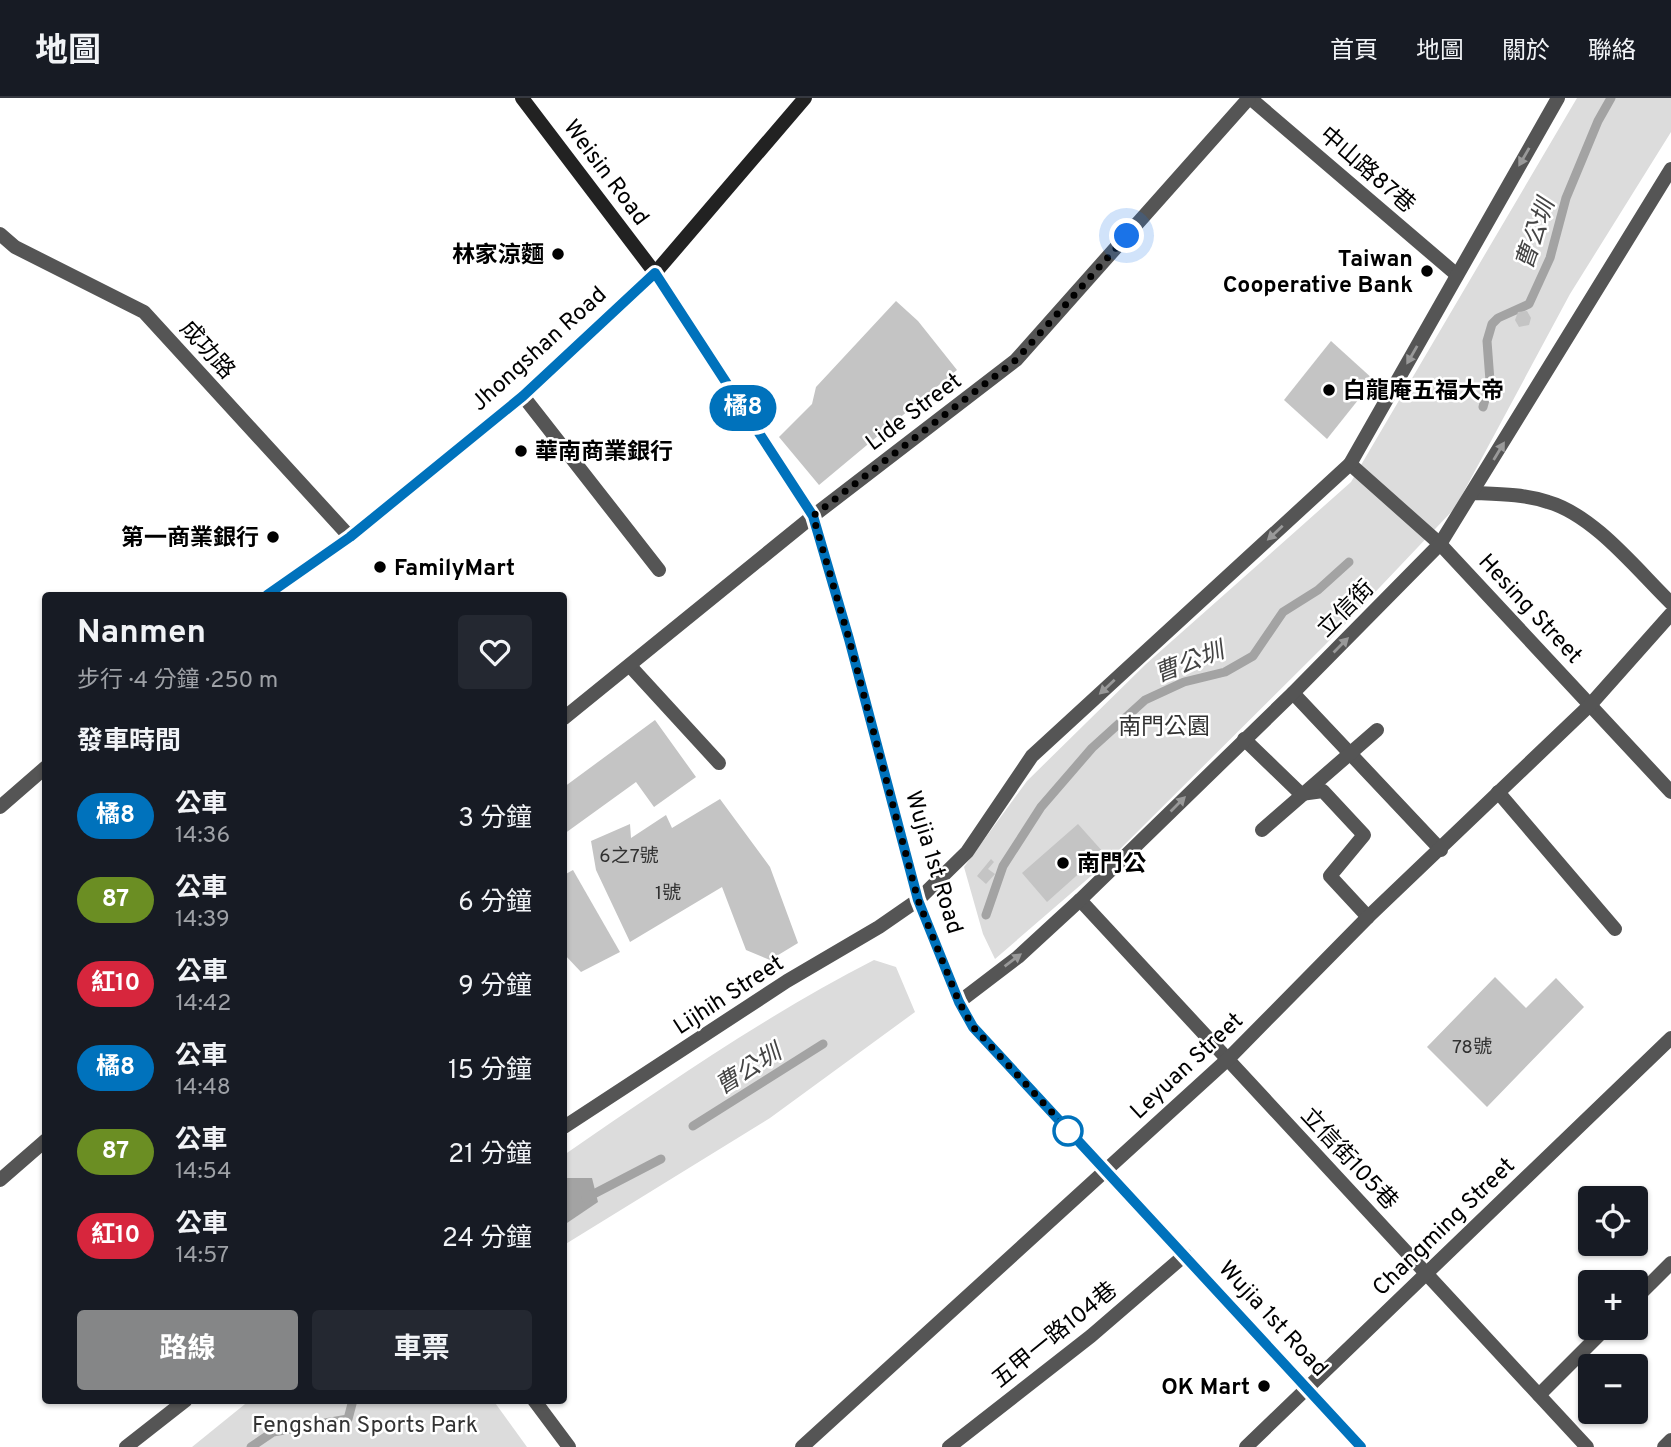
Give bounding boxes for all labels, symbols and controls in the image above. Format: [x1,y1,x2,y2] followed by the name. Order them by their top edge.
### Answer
[35,32,101,74] text: 地圖
[1330,37,1378,67] text: 首頁
[1416,37,1464,67] text: 地圖
[1502,37,1550,67] text: 關於
[1588,37,1636,67] text: 聯絡
[556,115,654,232] street label: Weisin Road
[1312,121,1420,220] street label: 中山路87巷
[1518,148,1530,167] one-way arrow
[1511,193,1564,274] water label: 曹公圳
[1109,218,1144,253] your location
[452,242,544,271] place label: 林家涼麵
[550,246,566,262] marker: 林家涼麵
[1223,246,1413,301] place label: Taiwan Cooperative Bank
[1419,263,1435,279] marker: Taiwan Cooperative Bank
[466,281,614,418] street label: Jhongshan Road
[172,315,240,386] street label: 成功路
[1406,345,1418,364] one-way arrow
[861,367,968,458] street label: Lide Street
[1343,377,1504,407] place label: 白龍庵五福大帝
[1321,382,1337,398] marker: 白龍庵五福大帝
[712,385,774,431] line badge: 橘8
[723,393,763,423] text: 橘8
[535,439,673,468] place label: 華南商業銀行
[1492,441,1505,460] one-way arrow
[513,443,529,459] marker: 華南商業銀行
[121,525,259,554] place label: 第一商業銀行
[1266,525,1284,541] one-way arrow
[265,529,281,545] marker: 第一商業銀行
[1471,549,1587,671] street label: Hesing Street
[394,555,515,584] place label: FamilyMart
[372,559,388,575] marker: FamilyMart
[1312,575,1381,644] street label: 立信街
[77,613,206,655] text: Nanmen
[458,615,532,689] button: heart
[1151,636,1232,691] water label: 曹公圳
[1332,637,1348,654] one-way arrow
[77,667,278,696] text: 步行 · 4 分鐘 · 250 m
[1098,679,1116,695] one-way arrow
[1118,714,1210,743] park label: 南門公園
[77,726,181,759] text: 發車時間
[897,788,968,938] street label: Wujia 1st Road
[175,789,227,822] text: 公車
[1169,796,1186,812] one-way arrow
[96,801,135,831] text: 橘8
[458,803,532,836] text: 3 分鐘
[175,822,230,851] text: 14:36
[599,845,659,869] house number: 6之7號
[1077,851,1146,880] place label: 南門公
[1055,855,1071,871] marker: 南門公
[175,873,227,906] text: 公車
[655,882,681,906] house number: 1號
[102,885,129,915] text: 87
[458,887,532,920] text: 6 分鐘
[175,906,230,935] text: 14:39
[669,950,790,1042] street label: Lijhih Street
[1003,953,1022,967] one-way arrow
[175,957,227,990] text: 公車
[91,969,140,999] text: 紅10
[458,971,532,1004] text: 9 分鐘
[175,990,231,1019] text: 14:42
[1125,1007,1250,1127] street label: Leyuan Street
[1452,1036,1492,1060] house number: 78號
[711,1037,790,1102] water label: 曹公圳
[175,1041,227,1074] text: 公車
[96,1053,135,1083] text: 橘8
[448,1055,532,1088] text: 15 分鐘
[175,1074,231,1103] text: 14:48
[1293,1102,1403,1217] street label: 立信街105巷
[1053,1116,1083,1146] unlabelled marker
[175,1125,227,1158] text: 公車
[102,1137,129,1167] text: 87
[448,1139,532,1172] text: 21 分鐘
[1367,1152,1522,1303] street label: Changming Street
[175,1158,232,1187] text: 14:54
[1578,1186,1648,1424] map controls
[1578,1186,1648,1256] button: locate
[175,1209,227,1242] text: 公車
[91,1221,140,1251] text: 紅10
[442,1223,532,1256] text: 24 分鐘
[175,1242,229,1271] text: 14:57
[1211,1256,1333,1384] street label: Wujia 1st Road
[1578,1270,1648,1340] button: +
[987,1277,1124,1395] street label: 五甲一路104巷
[77,1310,298,1390] button: 路線
[312,1310,532,1390] button: 車票
[1578,1354,1648,1424] button: −
[1161,1374,1250,1403] place label: OK Mart
[1256,1378,1272,1394] marker: OK Mart
[252,1412,478,1441] park label: Fengshan Sports Park

